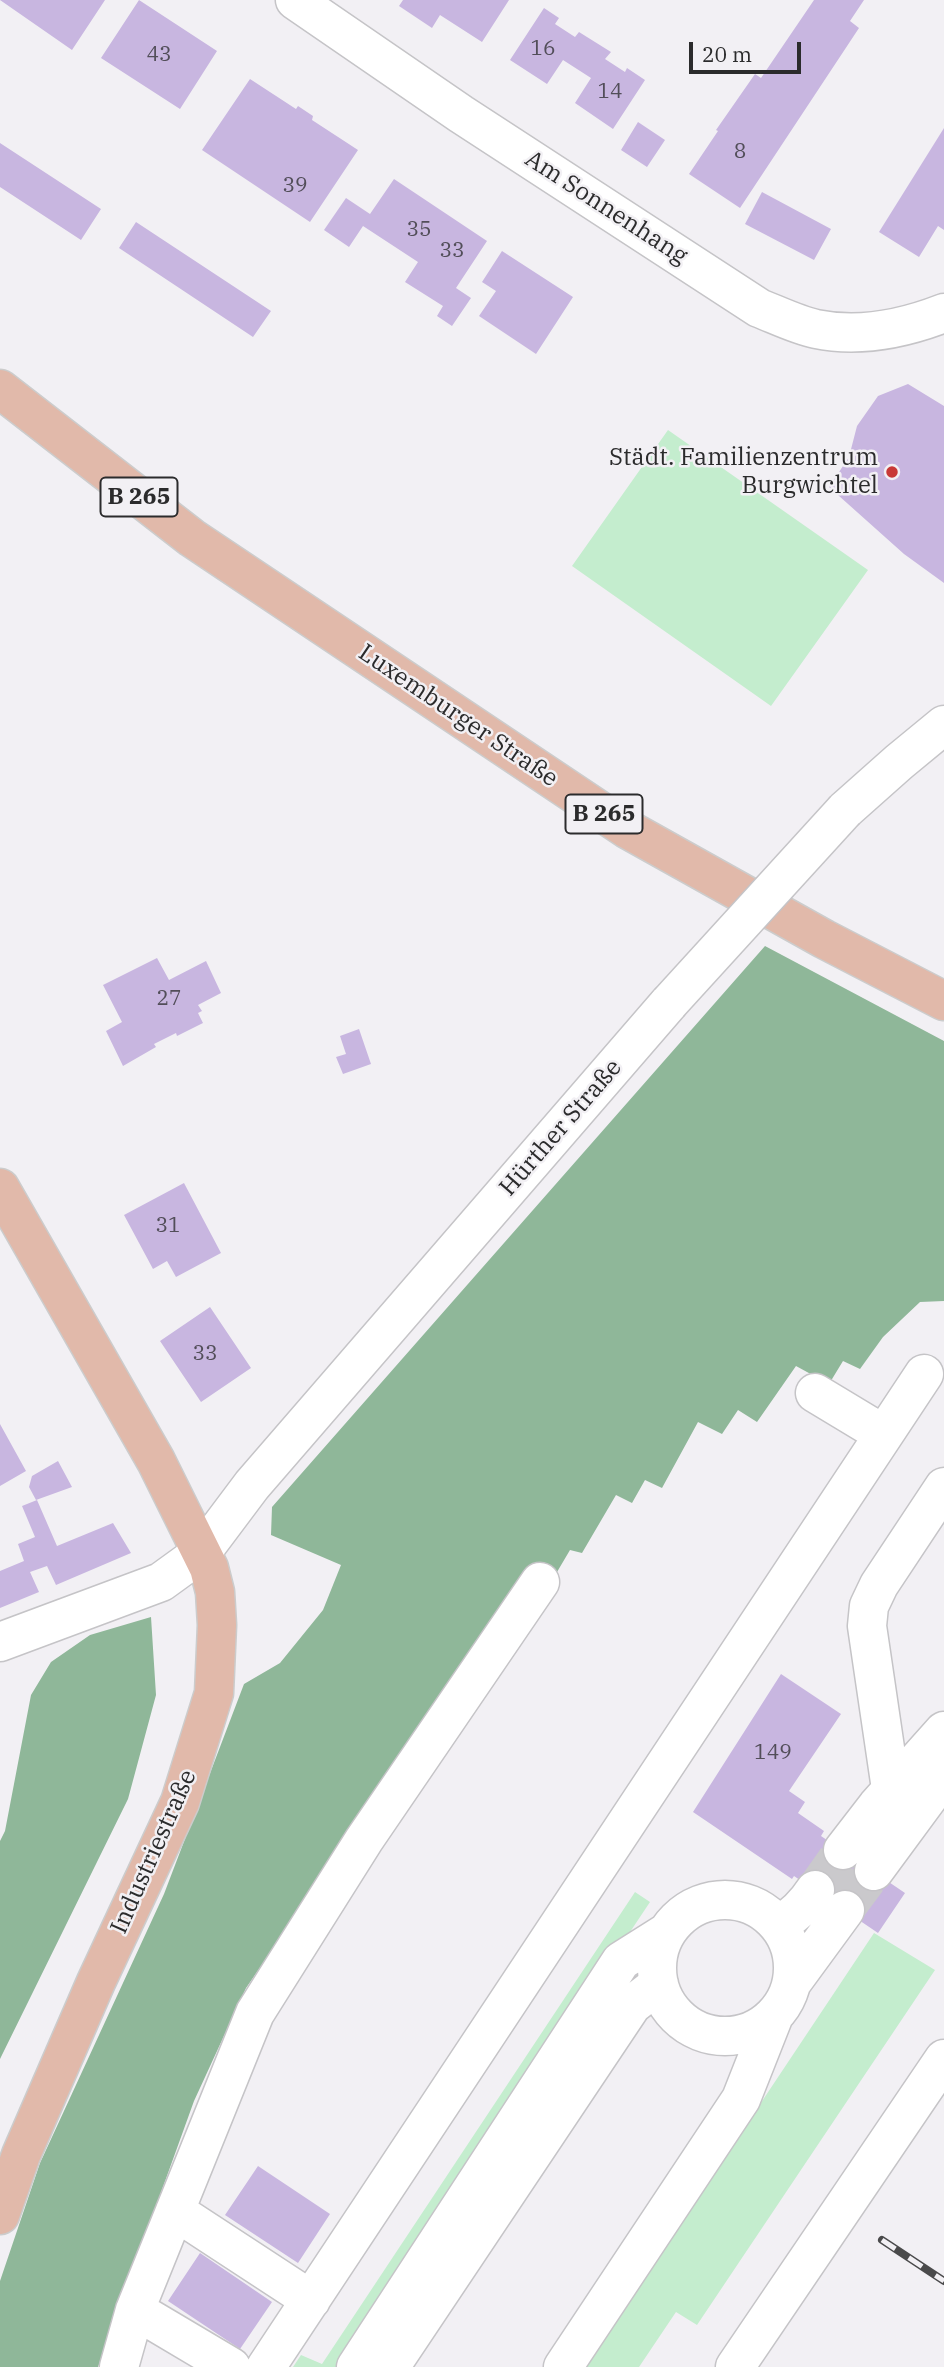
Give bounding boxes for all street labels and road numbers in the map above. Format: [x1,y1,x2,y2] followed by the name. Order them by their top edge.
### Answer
[519,145,693,271] street label: Am Sonnenhang
[100,477,178,516] road number: B 265
[353,639,563,793] street label: Luxemburger Straße
[566,794,642,834] road number: B 265
[494,1054,628,1202] street label: Hürther Straße
[105,1766,203,1938] street label: Industriestraße

